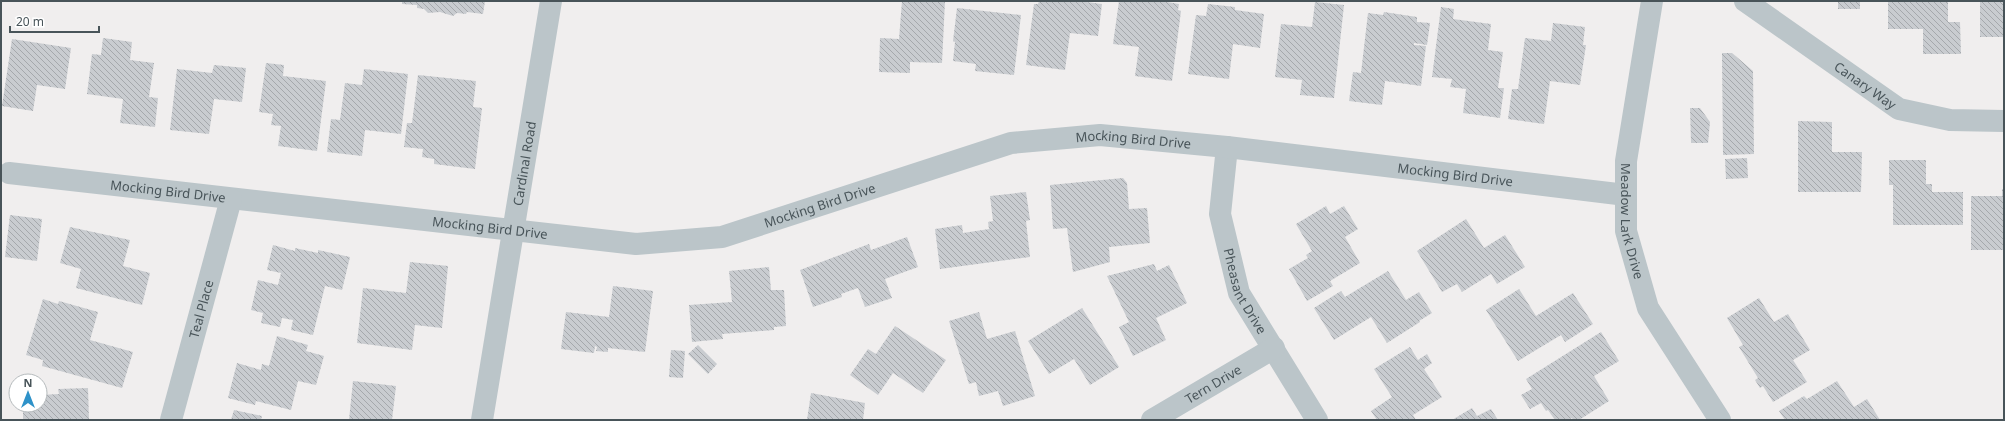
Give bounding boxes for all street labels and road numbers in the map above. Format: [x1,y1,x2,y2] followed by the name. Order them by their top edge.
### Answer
[1831,57,1900,114] street label: Canary Way
[508,120,540,207] street label: Cardinal Road
[1075,126,1192,153] street label: Mocking Bird Drive
[1396,159,1514,190] street label: Mocking Bird Drive
[1617,163,1648,281] street label: Meadow Lark Drive
[109,176,227,206] street label: Mocking Bird Drive
[762,179,878,232] street label: Mocking Bird Drive
[431,212,549,243] street label: Mocking Bird Drive
[1220,246,1271,337] street label: Pheasant Drive
[185,278,218,340] street label: Teal Place
[1182,360,1245,408] street label: Tern Drive

